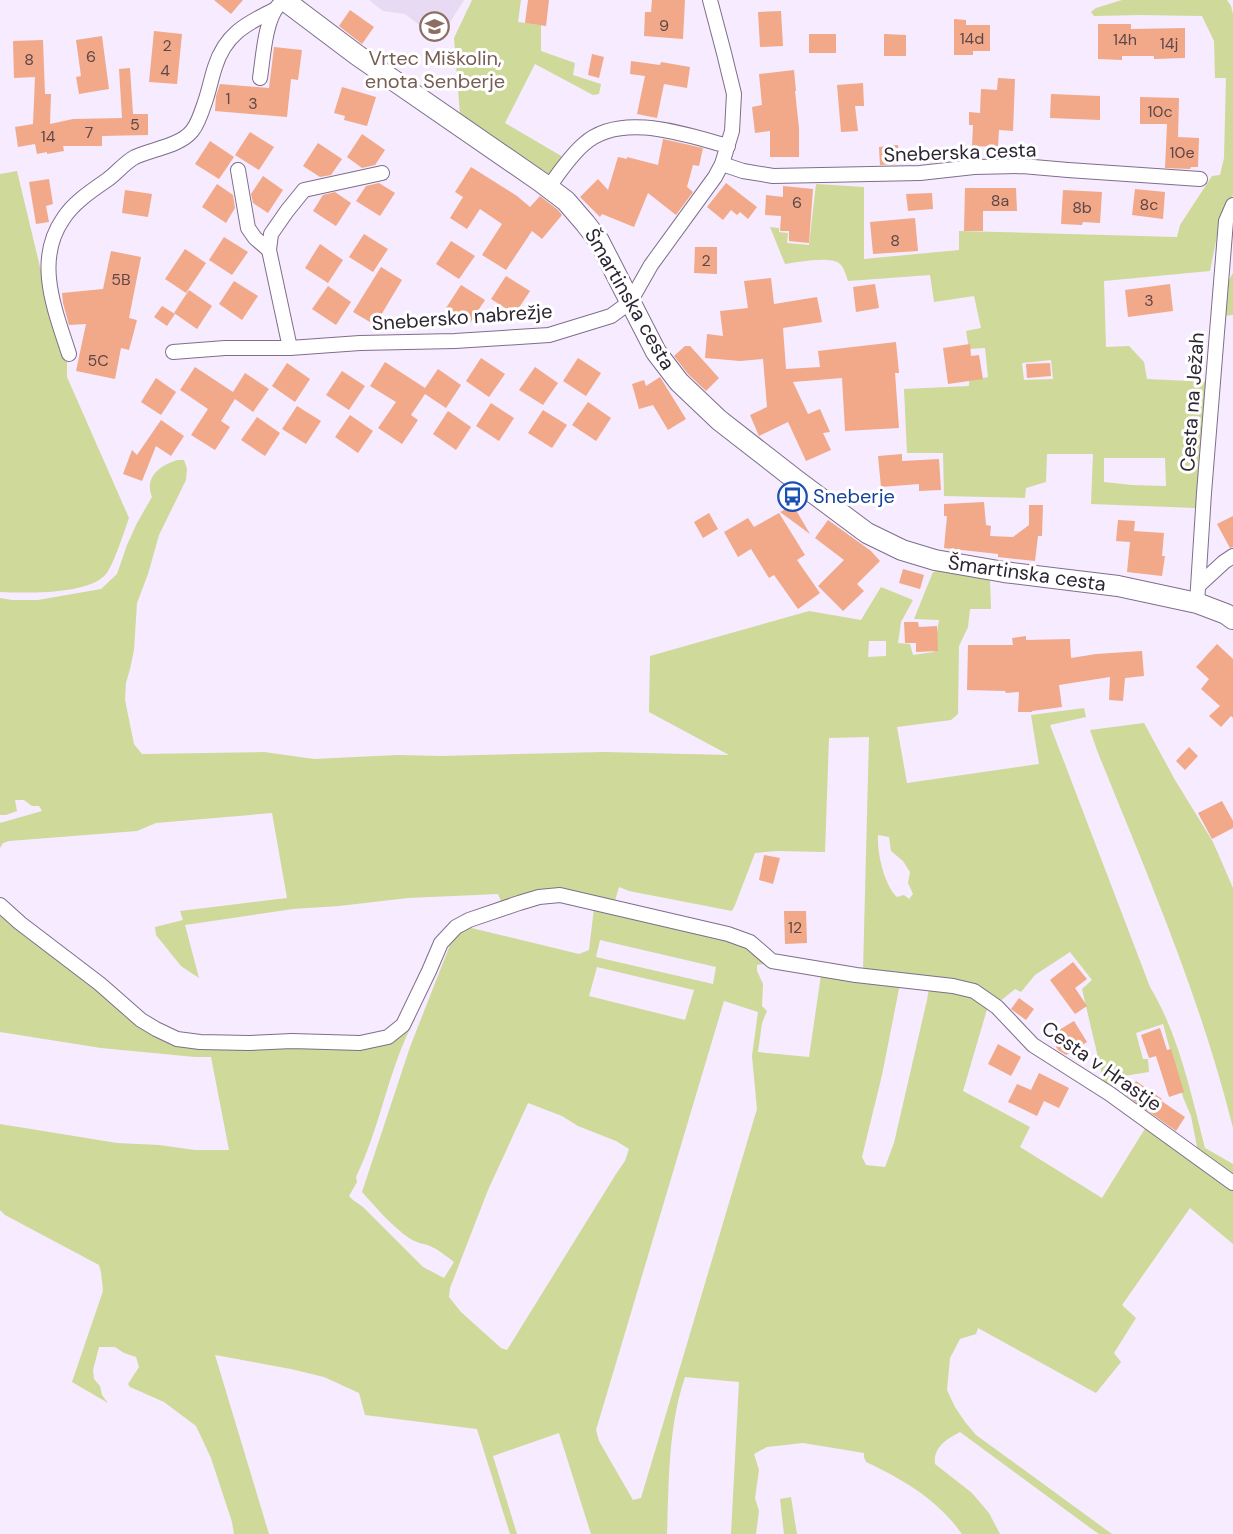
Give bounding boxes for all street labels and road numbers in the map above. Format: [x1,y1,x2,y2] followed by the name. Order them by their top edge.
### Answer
[883,136,1037,168] street label: Sneberska cesta
[579,224,681,374] street label: Šmartinska cesta
[371,298,553,336] street label: Snebersko nabrežje
[1174,331,1210,473] street label: Cesta na Ježah
[946,549,1108,597] street label: Šmartinska cesta
[1037,1015,1167,1117] street label: Cesta v Hrastje

